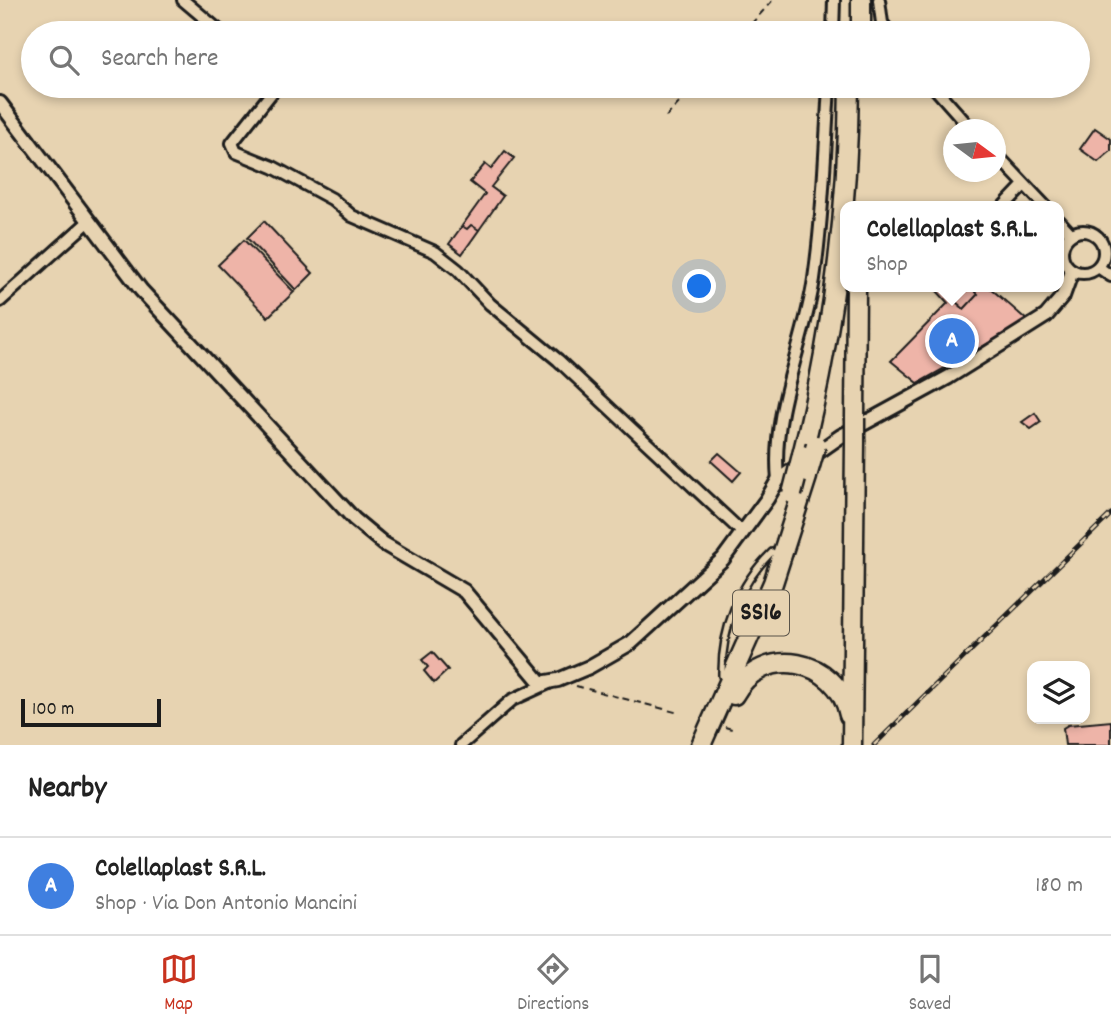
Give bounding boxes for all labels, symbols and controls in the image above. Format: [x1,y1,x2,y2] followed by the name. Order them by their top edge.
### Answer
[21,21,1090,98] search box
[45,41,83,79] icon: search
[101,41,219,78] text: Search here
[943,119,1006,182] north arrow
[840,201,1064,292] popup
[866,212,1038,249] text: Colellaplast S.R.L.
[866,249,908,282] text: Shop
[682,269,716,303] your location
[929,315,975,367] pin: A
[733,590,789,636] road number: SS16
[1027,661,1090,724] map controls
[1027,661,1090,724] button: layers
[21,696,161,728] scale bar
[32,697,74,724] text: 100 m
[28,769,106,812] text: Nearby
[95,851,266,888] text: Colellaplast S.R.L.
[45,870,57,903] text: A
[1035,870,1083,903] text: 180 m
[95,888,357,921] text: Shop · Via Don Antonio Mancini
[160,950,198,1019] tab: Map
[517,950,589,1019] tab: Directions
[909,950,951,1019] tab: Saved

